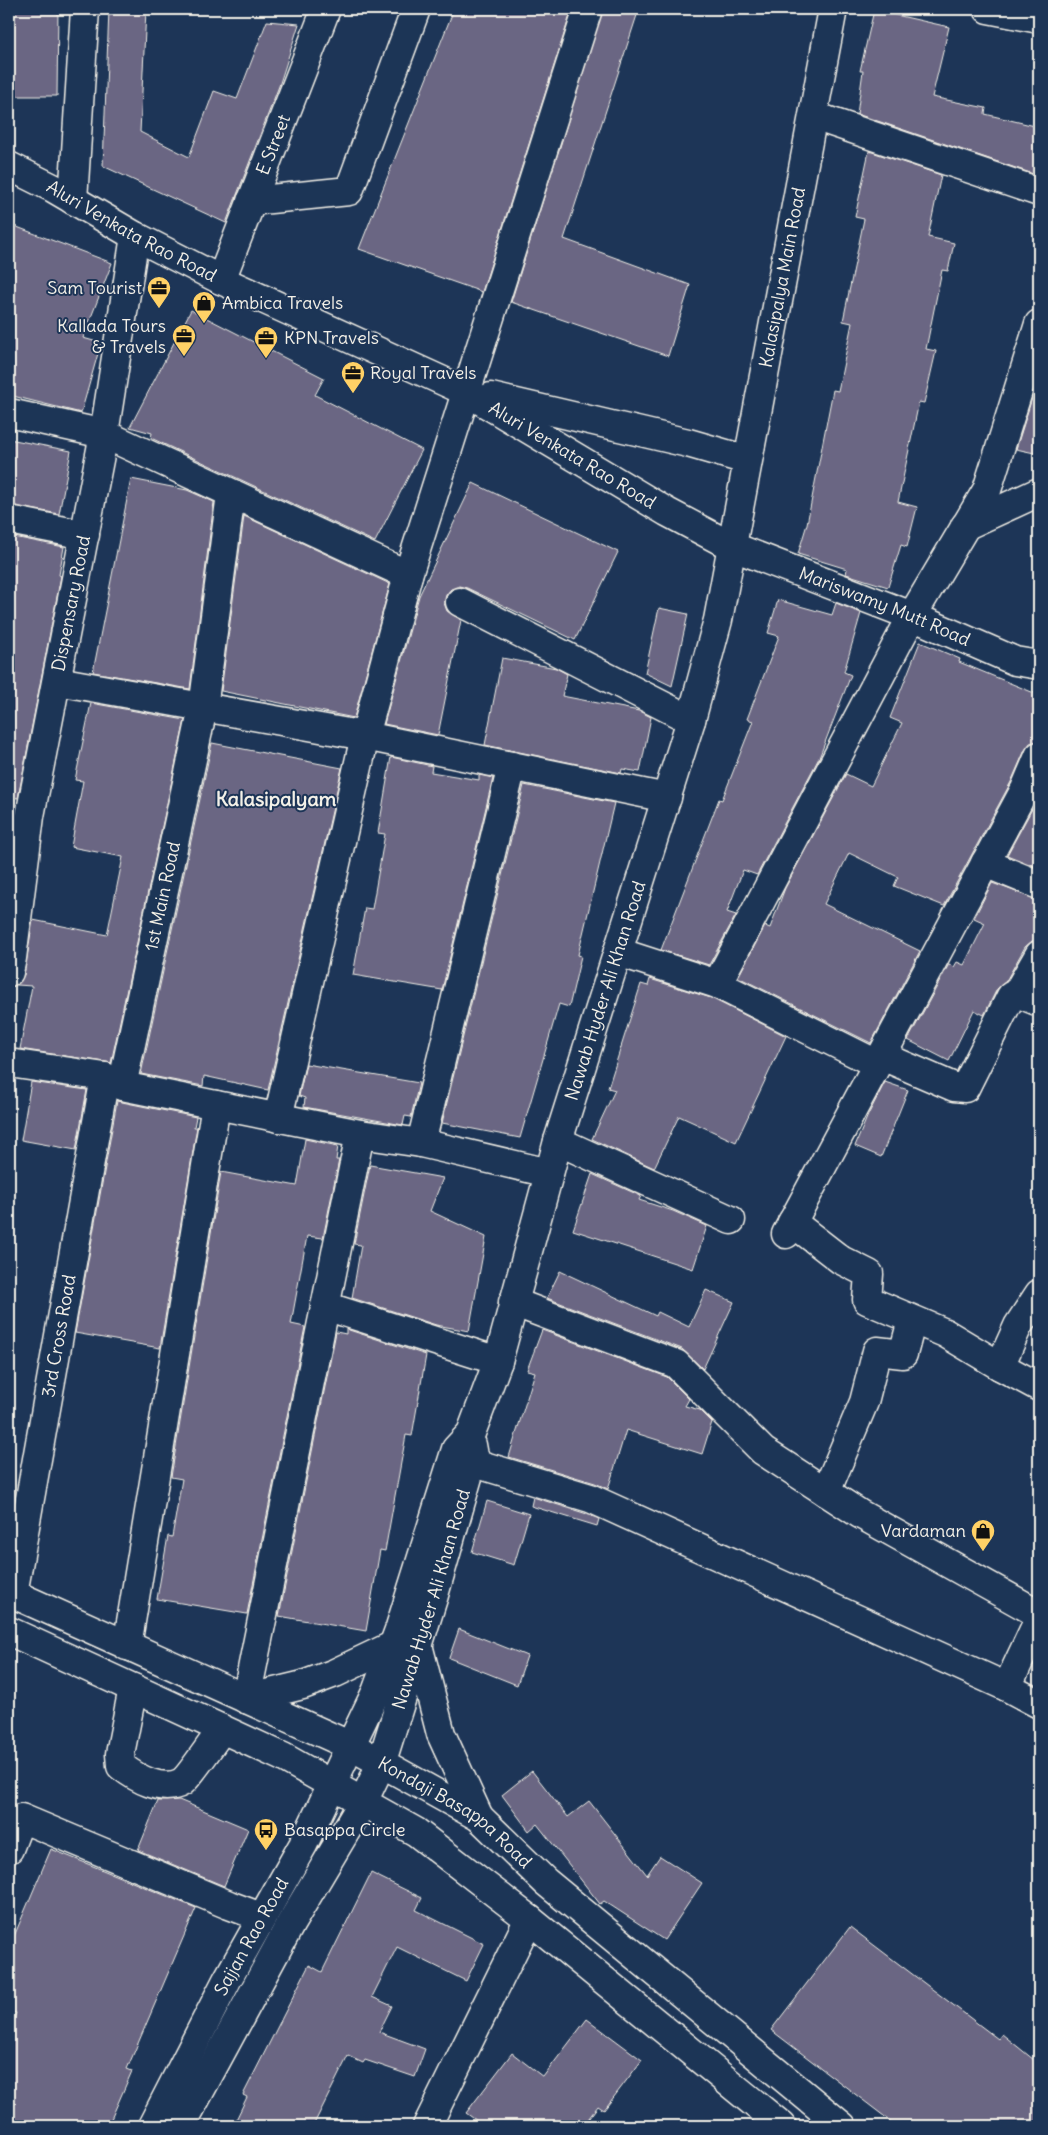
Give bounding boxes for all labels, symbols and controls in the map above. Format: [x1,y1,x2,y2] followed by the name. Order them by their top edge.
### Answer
[251,111,295,178] street label: E Street
[43,175,221,287] street label: Aluri Venkata Rao Road
[754,185,810,369] street label: Kalasipalya Main Road
[146,275,172,309] office icon: Sam Tourist
[47,276,142,299] place label: Sam Tourist
[191,290,217,324] shop icon: Ambica Travels
[222,291,343,314] place label: Ambica Travels
[57,314,166,358] place label: Kallada Tours & Travels
[171,323,197,357] office icon: Kallada Tours & Travels
[253,325,279,359] office icon: KPN Travels
[284,326,379,349] place label: KPN Travels
[340,360,366,394] office icon: Royal Travels
[370,361,477,384] place label: Royal Travels
[485,396,661,514] street label: Aluri Venkata Rao Road
[46,533,95,673] street label: Dispensary Road
[796,561,974,651] street label: Mariswamy Mutt Road
[216,786,337,811] district label: Kalasipalyam
[139,839,185,953] street label: 1st Main Road
[560,877,651,1103] street label: Nawab Hyder Ali Khan Road
[36,1272,81,1399] street label: 3rd Cross Road
[387,1486,475,1712] street label: Nawab Hyder Ali Khan Road
[970,1518,996,1552] shop icon: Vardaman
[881,1519,966,1542] place label: Vardaman
[374,1751,537,1873] street label: Kondaji Basappa Road
[253,1817,279,1851] bus stop icon: Basappa Circle
[284,1818,406,1841] place label: Basappa Circle
[209,1873,294,1999] street label: Sajjan Rao Road

